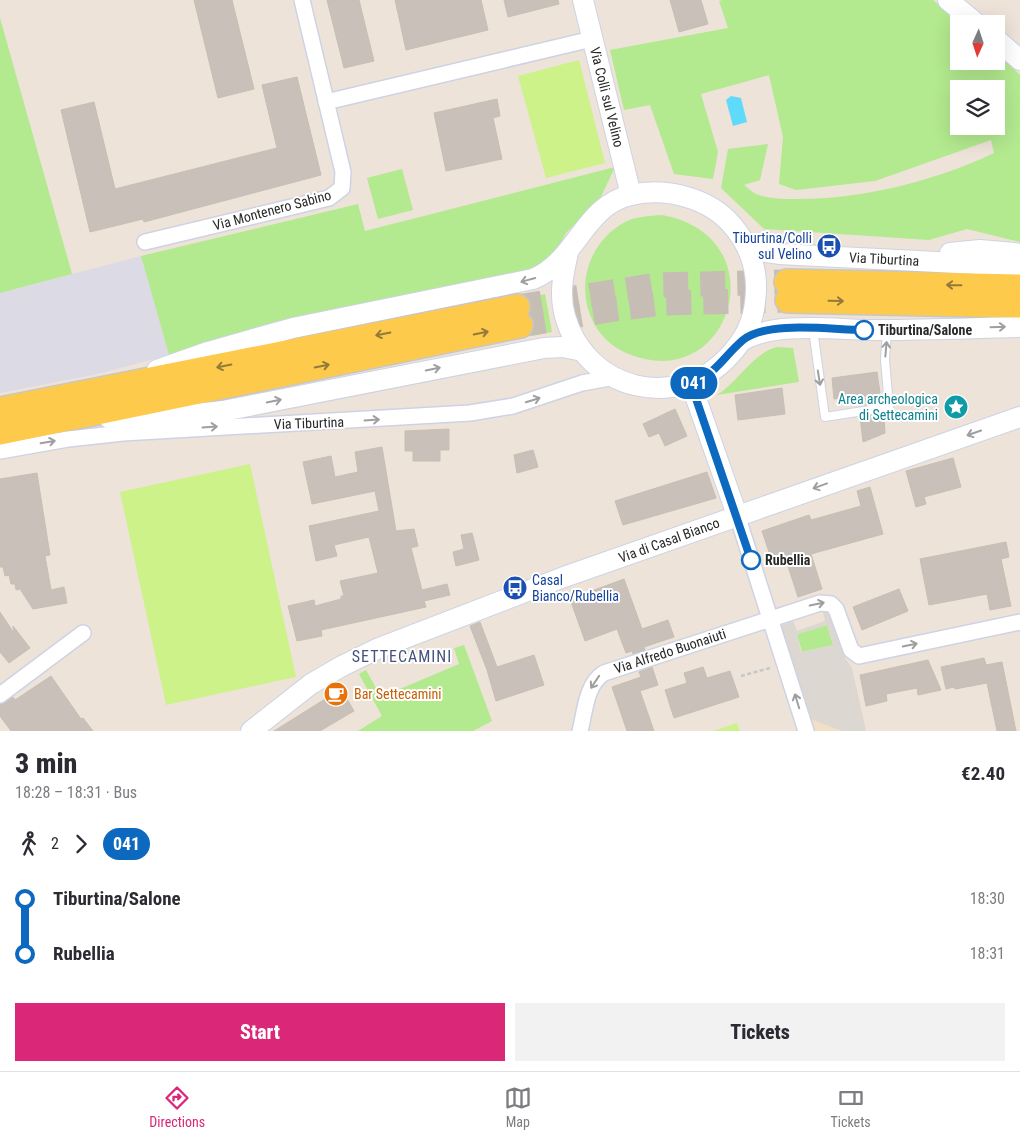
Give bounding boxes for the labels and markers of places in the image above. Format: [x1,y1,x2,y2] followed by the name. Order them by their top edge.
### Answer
[733,230,812,262] place label: Tiburtina/Colli sul Velino
[816,233,842,259] bus stop icon: Tiburtina/Colli sul Velino
[854,320,874,340] marker: Tiburtina/Salone
[878,322,972,338] place label: Tiburtina/Salone
[838,391,938,423] place label: Area archeologica di Settecamini
[943,394,969,420] place icon: Area archeologica di Settecamini
[741,550,761,570] marker: Rubellia
[765,552,811,568] place label: Rubellia
[532,572,619,604] place label: Casal Bianco/Rubellia
[502,575,528,601] bus stop icon: Casal Bianco/Rubellia
[323,681,349,707] cafe icon: Bar Settecamini
[354,686,441,702] place label: Bar Settecamini

